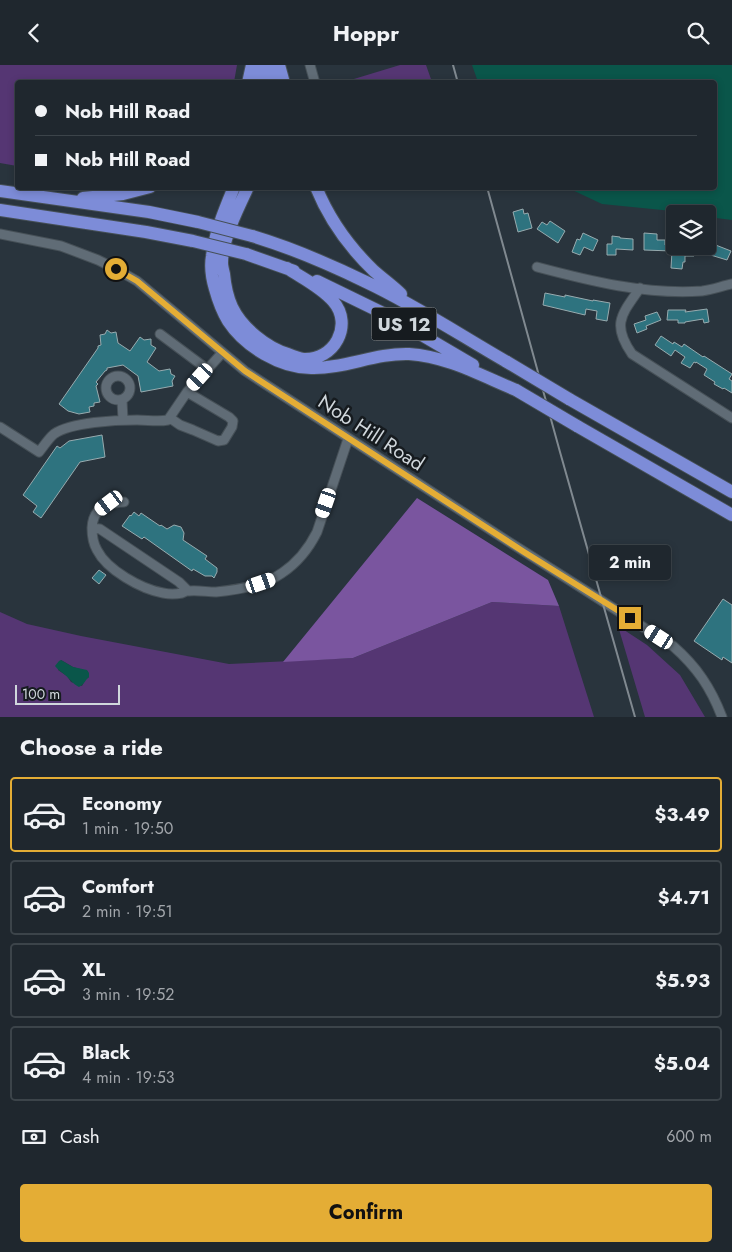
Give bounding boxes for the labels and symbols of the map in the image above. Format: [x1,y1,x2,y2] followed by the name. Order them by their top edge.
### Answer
[105,258,127,280] route start
[372,307,436,341] road number: US 12
[184,361,215,393] car
[312,388,430,478] street label: Nob Hill Road
[314,486,337,520] car
[92,488,125,518] car
[589,545,671,581] callout: 2 min
[244,571,277,595] car
[619,607,641,629] route end
[642,623,675,651] car
[15,682,120,705] scale bar

